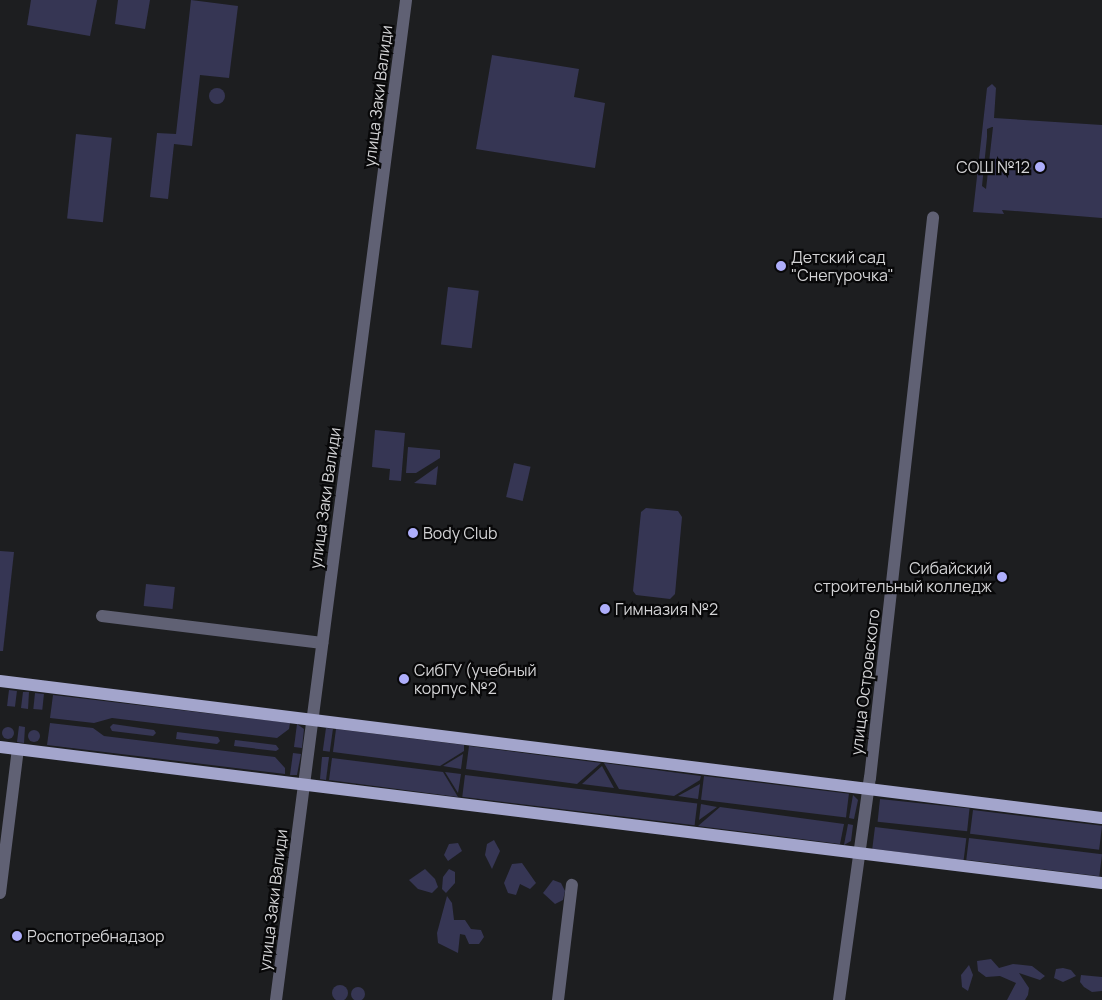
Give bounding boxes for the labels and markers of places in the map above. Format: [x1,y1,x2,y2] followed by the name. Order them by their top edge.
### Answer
[956,157,1030,177] place label: СОШ №12
[1034,161,1046,173] marker: СОШ №12
[791,247,894,285] place label: Детский сад "Снегурочка"
[775,260,787,272] marker: Детский сад "Снегурочка"
[423,523,498,543] place label: Body Club
[407,527,419,539] marker: Body Club
[814,558,992,596] place label: Сибайский строительный колледж
[996,571,1008,583] marker: Сибайский строительный колледж
[615,599,718,619] place label: Гимназия №2
[599,603,611,615] marker: Гимназия №2
[414,660,537,698] place label: СибГУ (учебный корпус №2
[398,673,410,685] marker: СибГУ (учебный корпус №2
[27,926,165,946] place label: Роспотребнадзор
[11,930,23,942] marker: Роспотребнадзор

